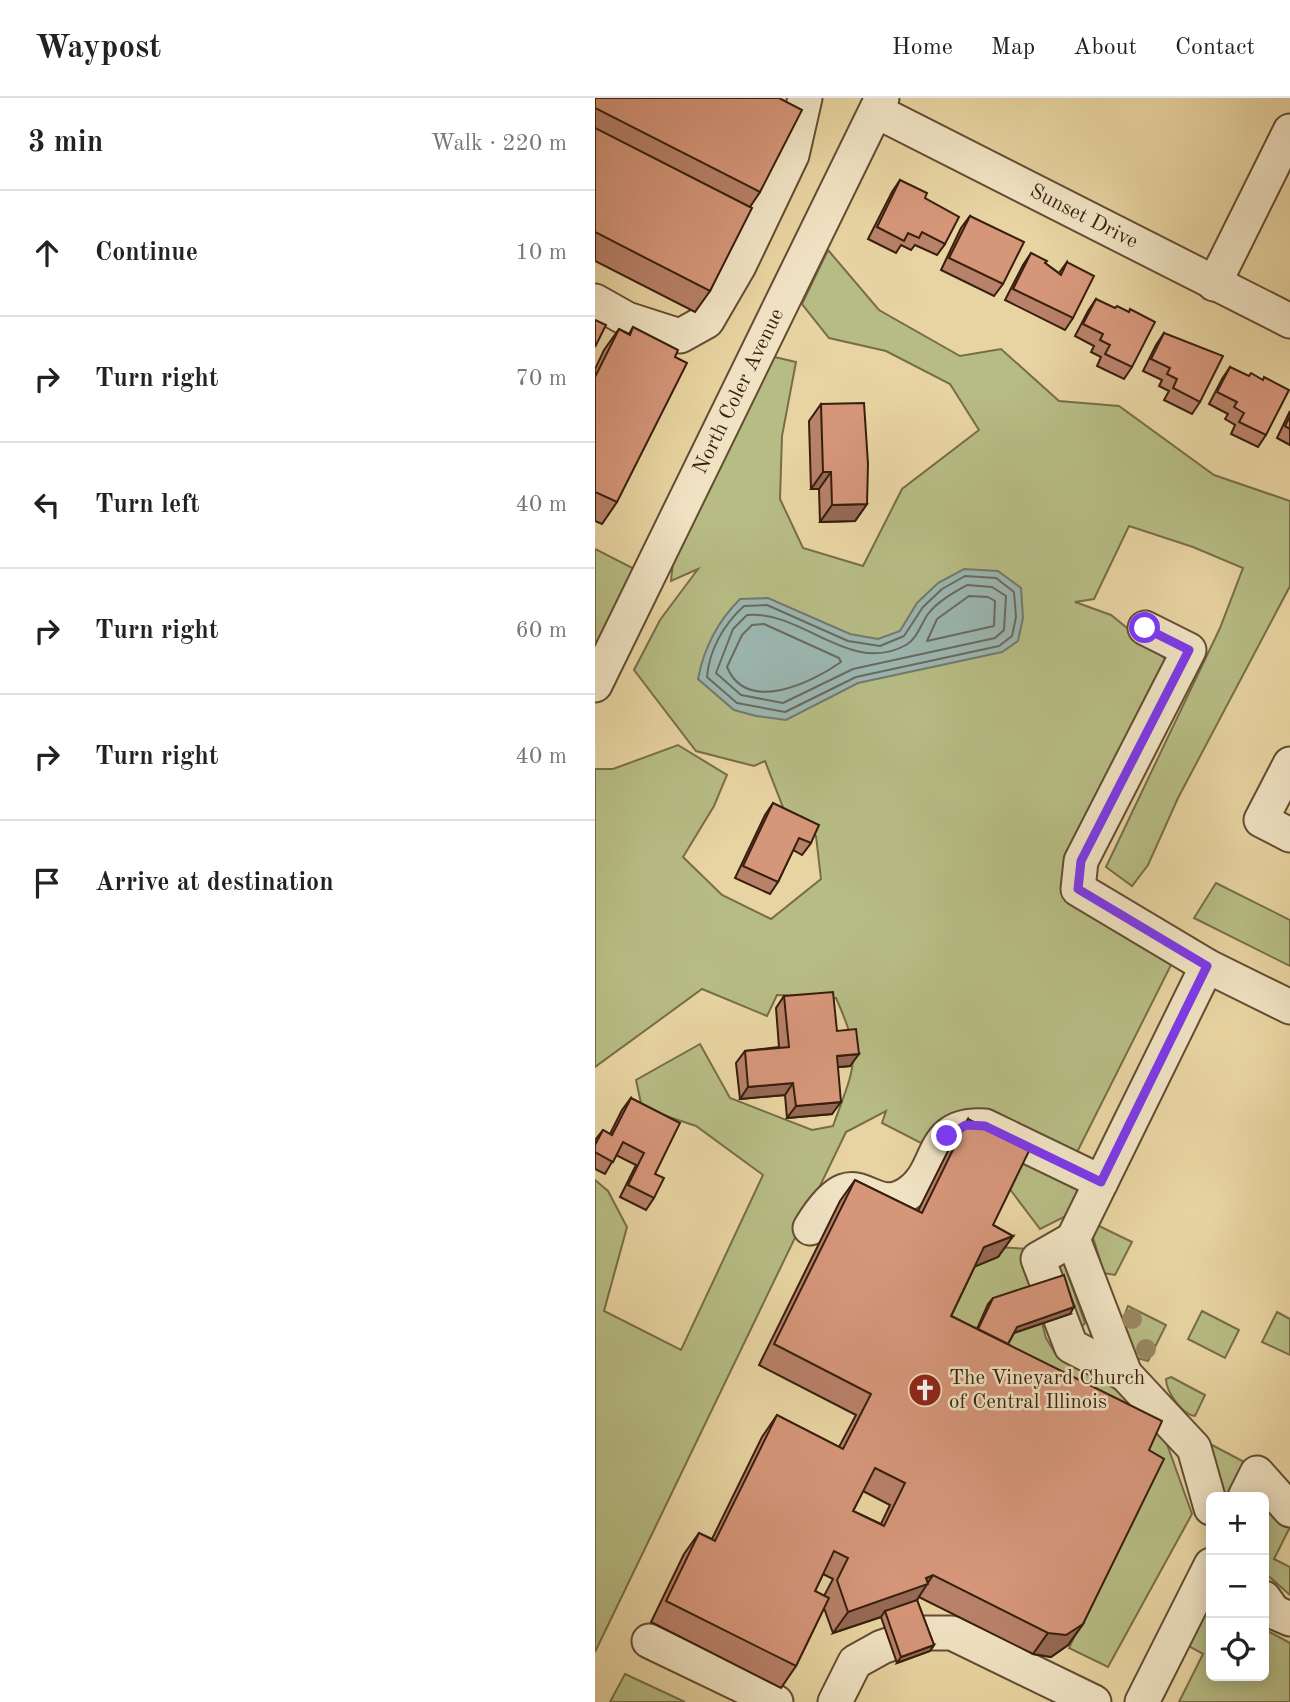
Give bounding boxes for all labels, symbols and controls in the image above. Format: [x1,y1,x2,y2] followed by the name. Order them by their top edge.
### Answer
[35,32,161,65] text: Waypost
[892,36,953,60] text: Home
[991,36,1035,60] text: Map
[1073,36,1137,60] text: About
[1175,36,1255,60] text: Contact
[28,128,103,158] text: 3 min
[431,132,567,155] text: Walk · 220 m
[1026,180,1141,252] street label: Sunset Drive
[28,234,66,272] icon: ahead
[95,240,198,266] text: Continue
[516,241,567,264] text: 10 m
[689,305,788,477] street label: North Coler Avenue
[28,360,66,398] icon: right
[95,366,218,392] text: Turn right
[516,367,567,390] text: 70 m
[28,486,66,524] icon: left
[95,492,200,518] text: Turn left
[516,493,567,516] text: 40 m
[28,612,66,650] icon: right
[1129,612,1160,643] route start
[95,618,218,644] text: Turn right
[516,619,567,642] text: 60 m
[28,738,66,776] icon: right
[95,744,218,770] text: Turn right
[516,745,567,768] text: 40 m
[28,864,66,902] icon: arrive
[95,870,334,896] text: Arrive at destination
[931,1120,962,1151] route end
[949,1368,1145,1413] place label: The Vineyard Church of Central Illinois
[906,1371,944,1409] church icon: The Vineyard Church of Central Illinois
[1206,1492,1269,1681] map controls
[1206,1492,1269,1555] button: +
[1206,1555,1269,1618] button: −
[1206,1618,1269,1681] button: locate

